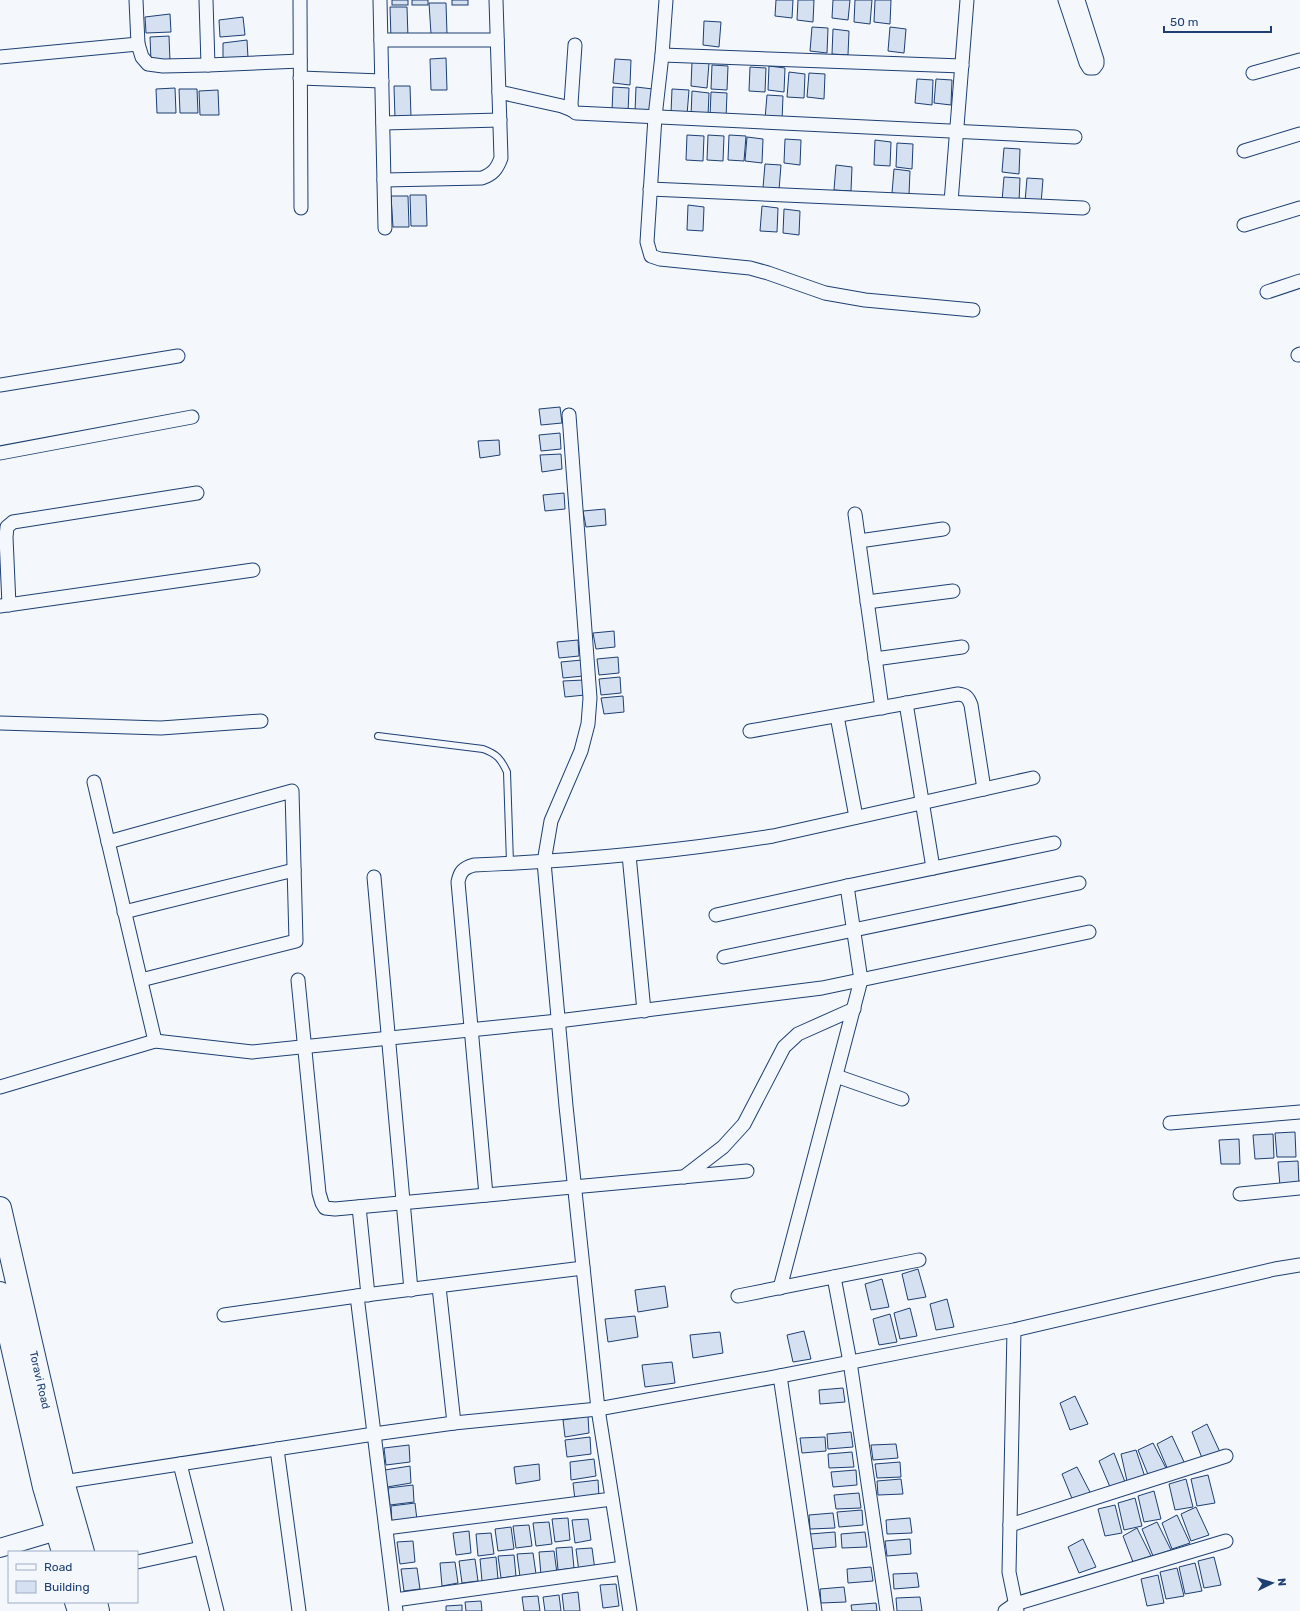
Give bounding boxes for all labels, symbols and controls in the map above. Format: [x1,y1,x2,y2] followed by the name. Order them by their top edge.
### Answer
[1164,8,1271,34] scale bar
[1170,15,1198,29] text: 50 m
[27,1350,53,1410] street label: Toravi Road
[8,1551,138,1603] legend
[44,1560,72,1574] text: Road
[1252,1563,1292,1603] north arrow
[1275,1578,1288,1587] text: N
[44,1580,90,1594] text: Building

